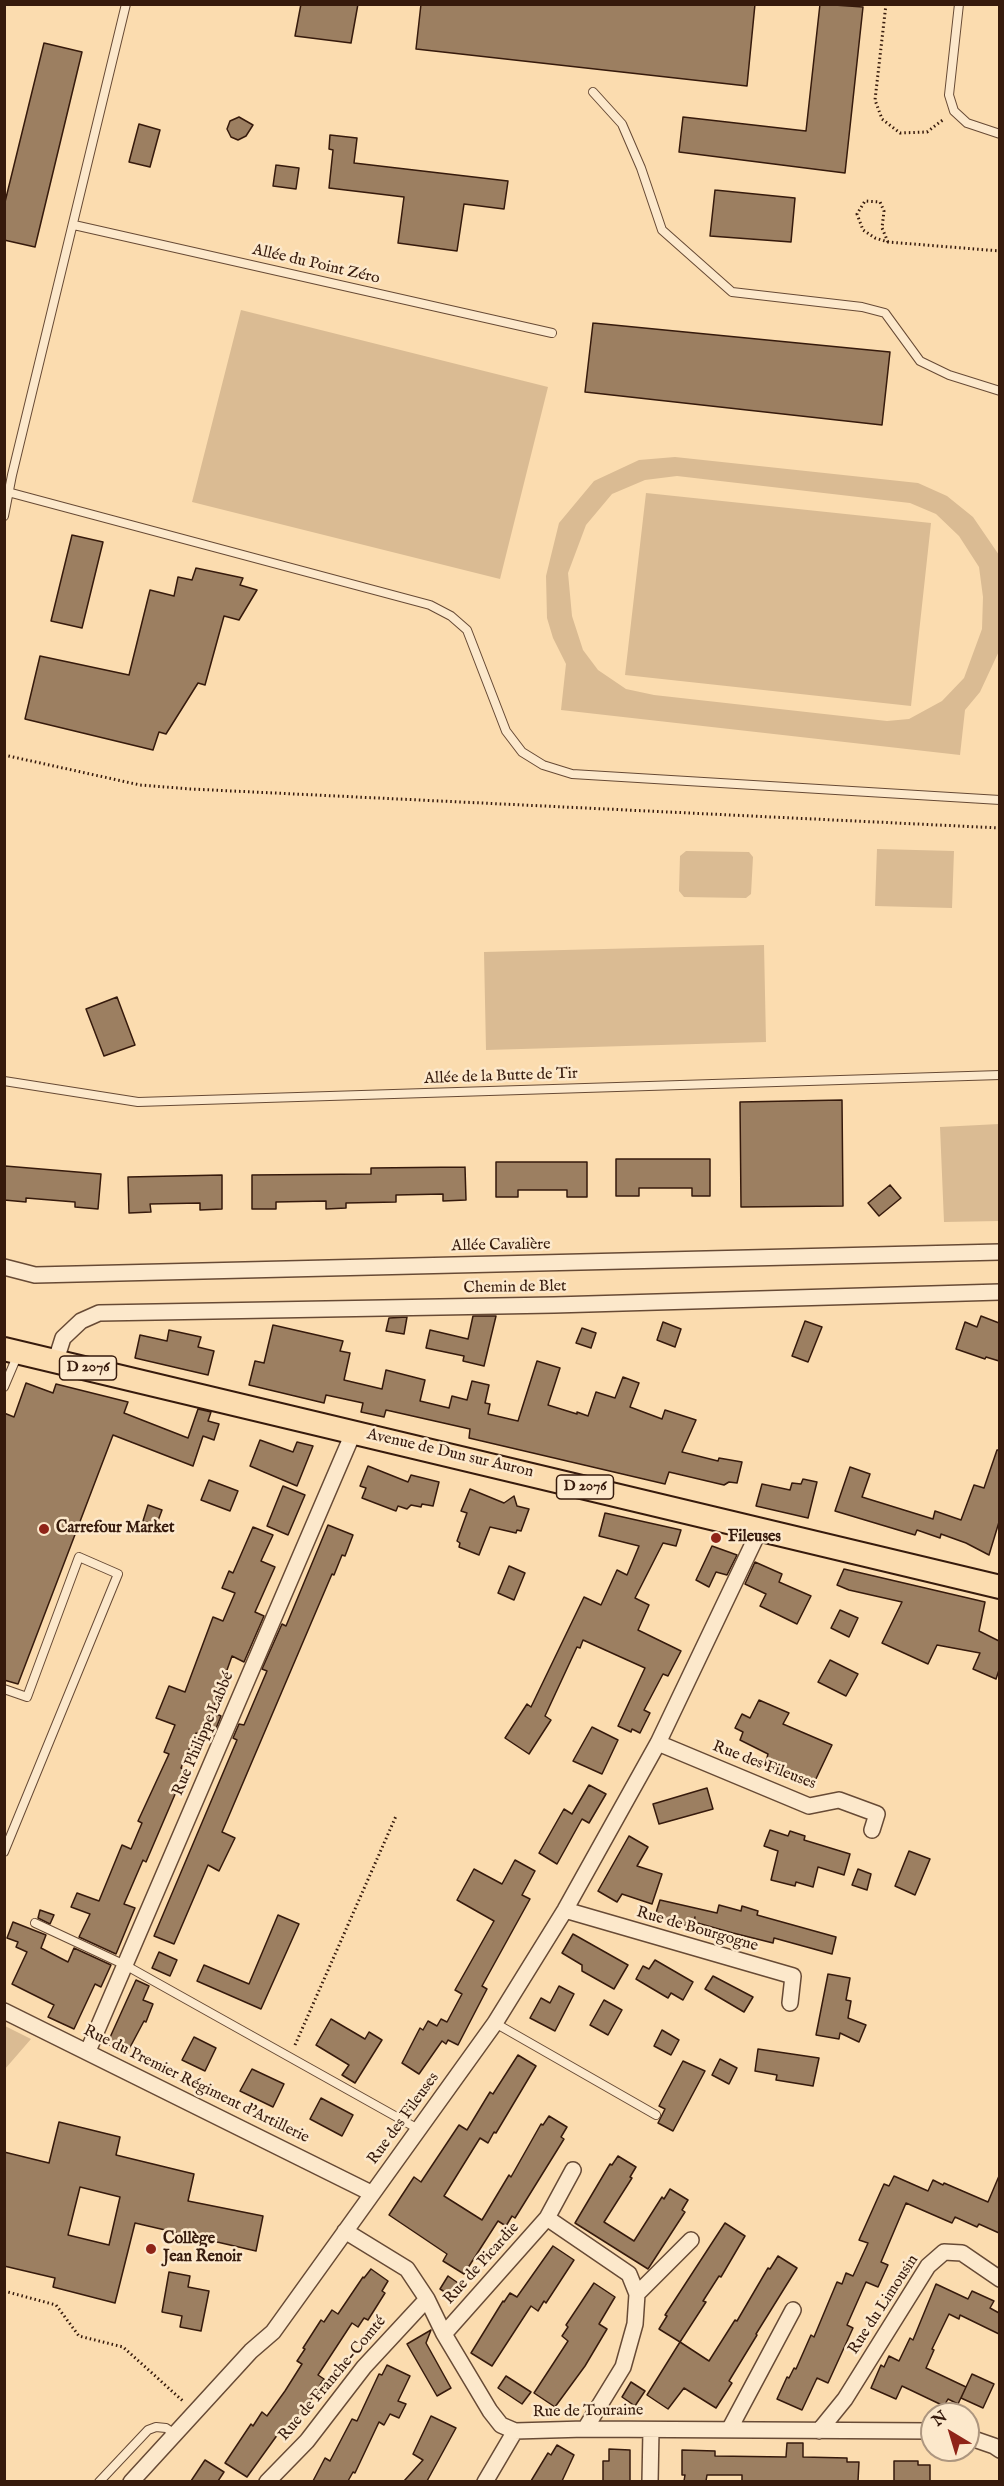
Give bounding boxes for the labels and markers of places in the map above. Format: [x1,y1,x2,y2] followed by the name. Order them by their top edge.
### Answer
[56,1519,174,1539] place label: Carrefour Market
[37,1522,51,1536] marker: Carrefour Market
[728,1528,781,1548] place label: Fileuses
[709,1531,723,1545] marker: Fileuses
[163,2230,242,2268] place label: Collège Jean Renoir
[144,2242,158,2256] marker: Collège Jean Renoir

